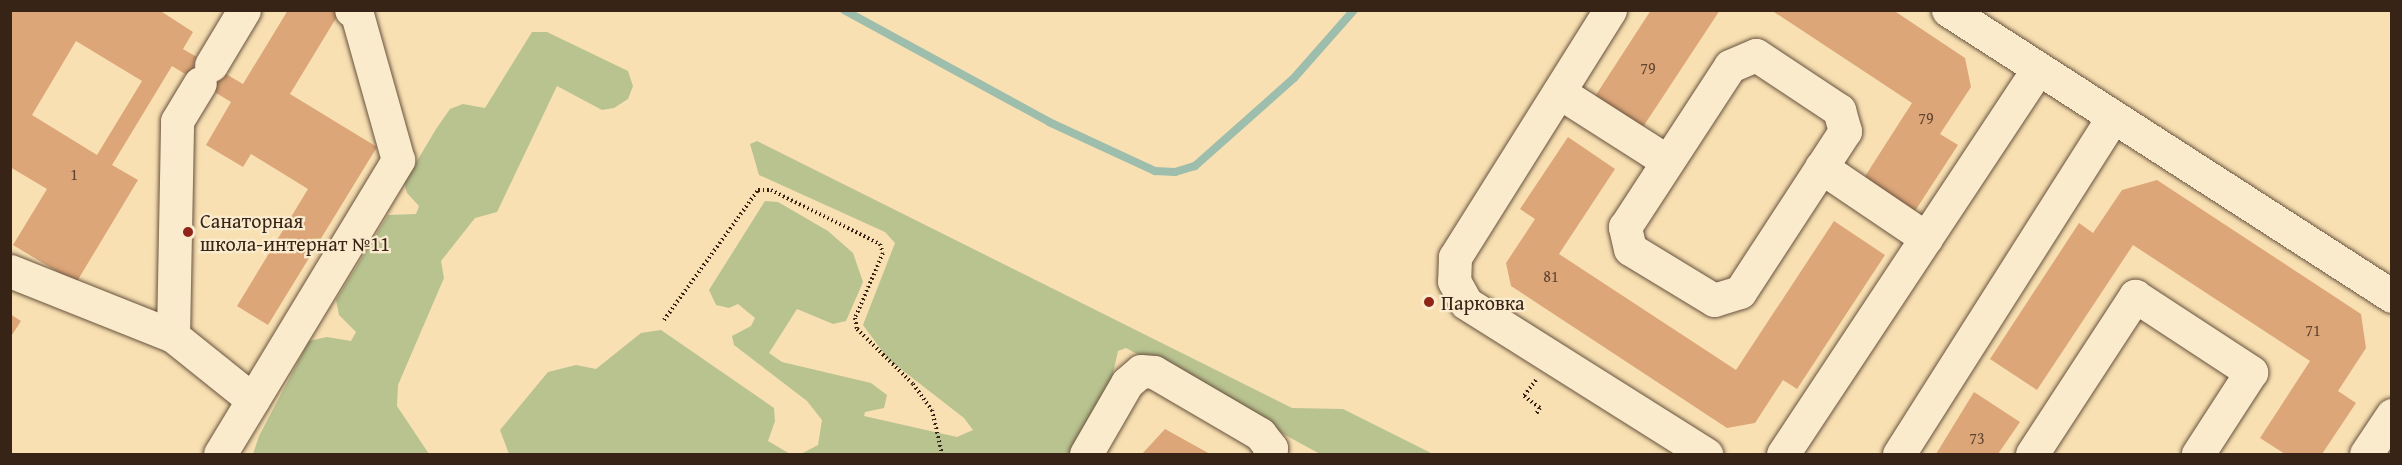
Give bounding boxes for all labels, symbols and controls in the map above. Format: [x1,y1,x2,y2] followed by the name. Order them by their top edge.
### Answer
[1640,58,1656,78] house number: 79
[1918,108,1934,128] house number: 79
[70,164,78,184] house number: 1
[200,208,390,255] place label: Санаторная школа-интернат №11
[181,225,195,239] marker: Санаторная школа-интернат №11
[1543,266,1559,286] house number: 81
[1441,290,1525,314] place label: Парковка
[1422,295,1436,309] marker: Парковка
[2305,320,2321,340] house number: 71
[1969,428,1985,448] house number: 73

